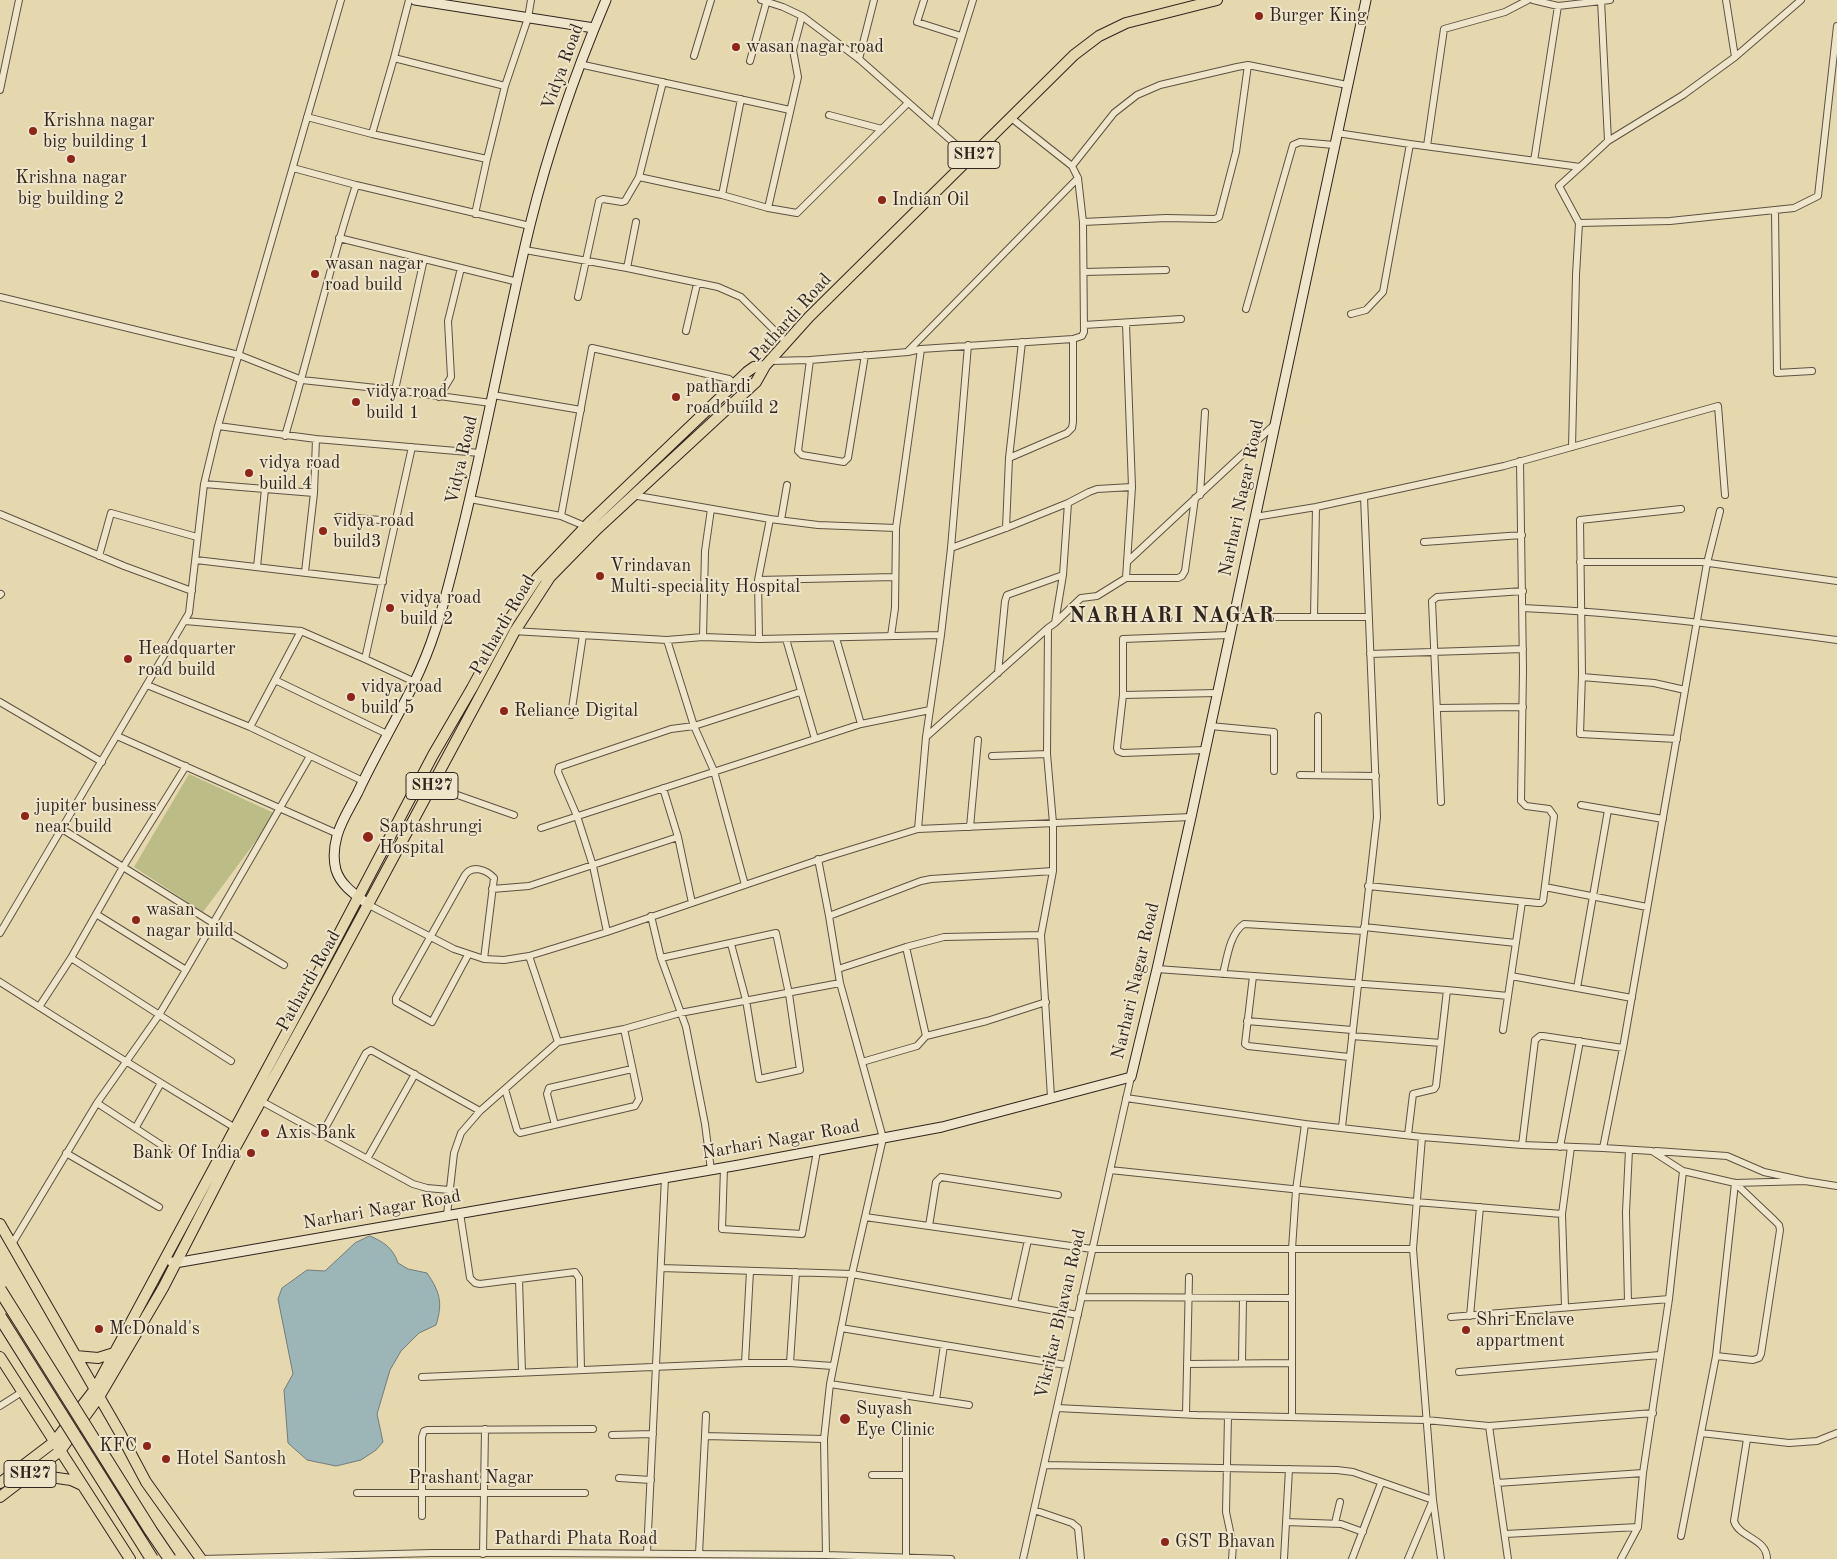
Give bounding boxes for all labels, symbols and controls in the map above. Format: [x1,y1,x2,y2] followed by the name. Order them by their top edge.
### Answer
[1269,5,1367,27] place label: Burger King
[1253,10,1265,22] marker: Burger King
[537,21,589,113] street label: Vidya Road
[746,36,884,58] place label: wasan nagar road
[730,41,742,53] marker: wasan nagar road
[43,110,155,152] place label: Krishna nagar big building 1
[27,125,39,137] marker: Krishna nagar big building 1
[948,142,1000,168] road number: SH27
[65,153,77,165] marker: Krishna nagar big building 2
[15,167,127,210] place label: Krishna nagar big building 2
[892,189,969,211] place label: Indian Oil
[876,194,888,206] marker: Indian Oil
[325,253,423,296] place label: wasan nagar road build
[309,268,321,280] marker: wasan nagar road build
[745,269,837,367] street label: Pathardi Road
[686,376,779,418] place label: pathardi road build 2
[366,381,447,424] place label: vidya road build 1
[670,391,682,403] marker: pathardi road build 2
[350,396,362,408] marker: vidya road build 1
[441,414,483,506] street label: Vidya Road
[1215,418,1269,578] street label: Narhari Nagar Road
[259,452,340,494] place label: vidya road build 4
[243,467,255,479] marker: vidya road build 4
[333,510,414,552] place label: vidya road build3
[317,525,329,537] marker: vidya road build3
[610,555,800,598] place label: Vrindavan Multi-speciality Hospital
[594,570,606,582] marker: Vrindavan Multi-speciality Hospital
[466,571,540,679] street label: Pathardi Road
[400,587,481,630] place label: vidya road build 2
[384,602,396,614] marker: vidya road build 2
[1067,603,1277,629] district label: NARHARI NAGAR
[138,638,236,681] place label: Headquarter road build
[122,653,134,665] marker: Headquarter road build
[361,676,442,719] place label: vidya road build 5
[345,691,357,703] marker: vidya road build 5
[514,700,638,722] place label: Reliance Digital
[498,705,510,717] marker: Reliance Digital
[406,772,458,799] road number: SH27
[35,795,157,838] place label: jupiter business near build
[19,810,31,822] marker: jupiter business near build
[379,816,482,859] place label: Saptashrungi Hospital
[361,830,375,844] marker: Saptashrungi Hospital
[146,899,234,942] place label: wasan nagar build
[1107,901,1165,1061] street label: Narhari Nagar Road
[130,914,142,926] marker: wasan nagar build
[272,927,346,1035] street label: Pathardi Road
[700,1115,862,1165] street label: Narhari Nagar Road
[275,1122,356,1144] place label: Axis Bank
[259,1127,271,1139] marker: Axis Bank
[132,1142,241,1164] place label: Bank Of India
[245,1147,257,1159] marker: Bank Of India
[301,1185,463,1235] street label: Narhari Nagar Road
[1031,1227,1091,1401] street label: Vikrikar Bhavan Road
[1476,1309,1574,1352] place label: Shri Enclave appartment
[109,1318,200,1340] place label: McDonald's
[93,1323,105,1335] marker: McDonald's
[1460,1324,1472,1336] marker: Shri Enclave appartment
[856,1398,935,1440] place label: Suyash Eye Clinic
[838,1412,852,1426] marker: Suyash Eye Clinic
[99,1435,137,1457] place label: KFC
[141,1440,153,1452] marker: KFC
[176,1448,286,1470] place label: Hotel Santosh
[160,1453,172,1465] marker: Hotel Santosh
[4,1460,56,1488] road number: SH27
[409,1467,533,1489] street label: Prashant Nagar
[494,1528,658,1550] street label: Pathardi Phata Road
[1175,1531,1275,1553] place label: GST Bhavan
[1159,1536,1171,1548] marker: GST Bhavan

